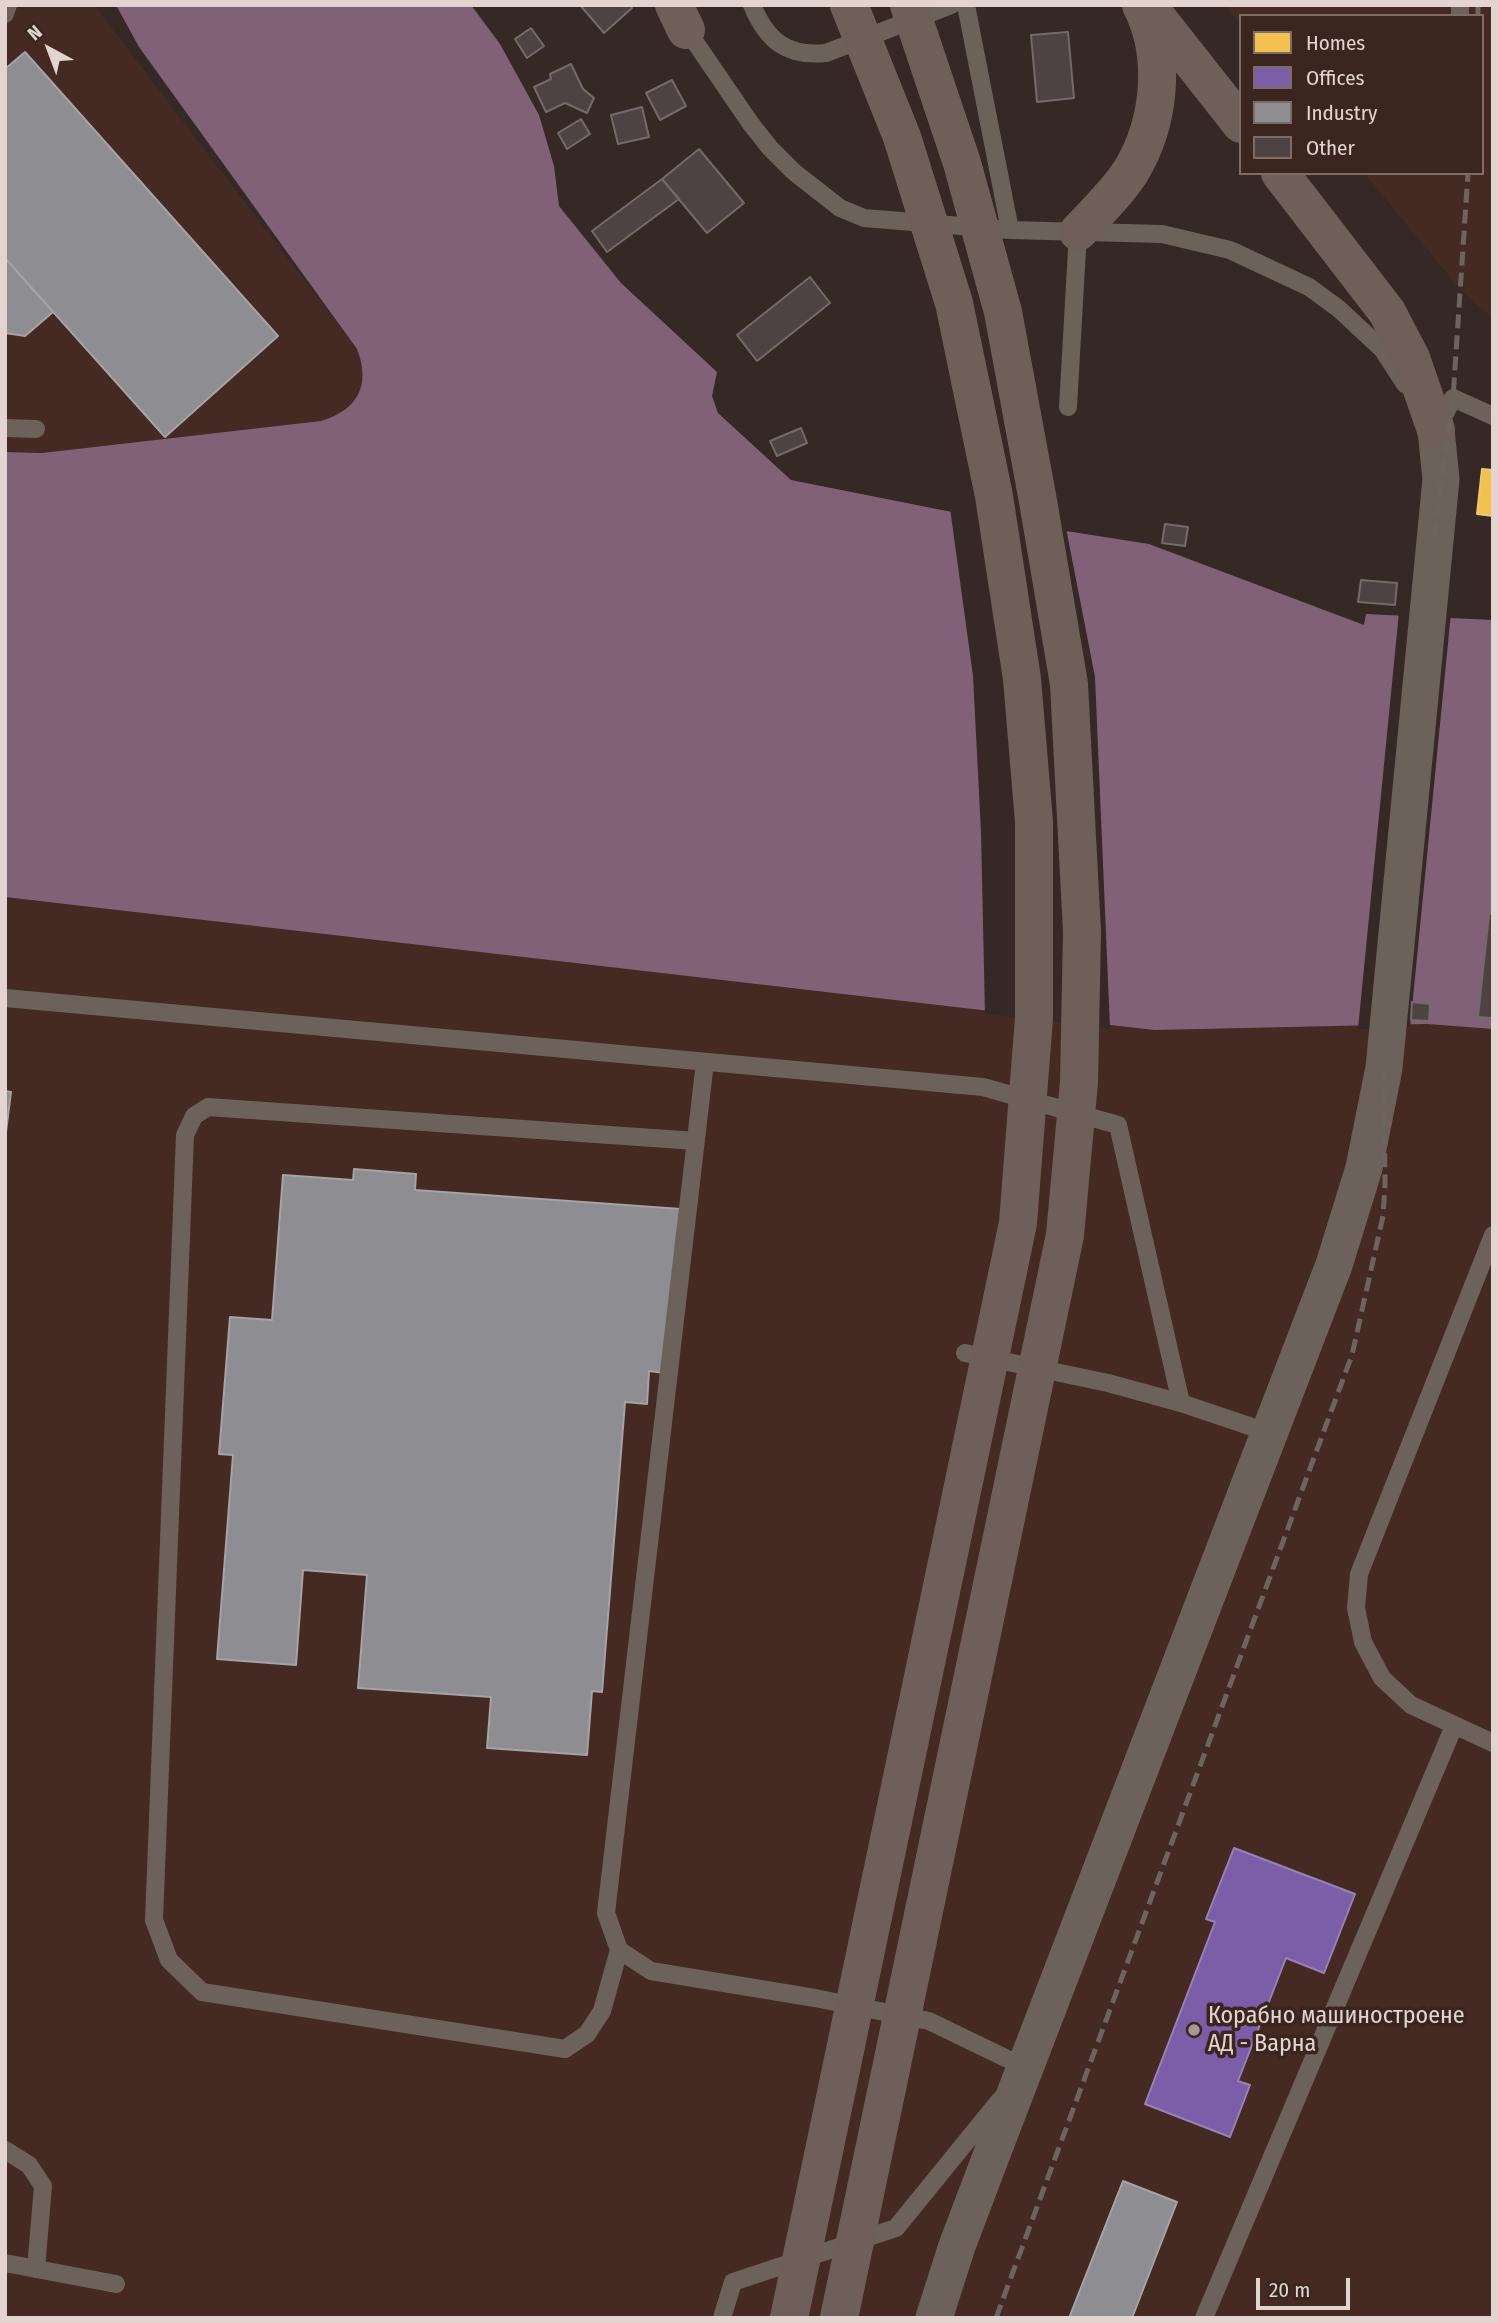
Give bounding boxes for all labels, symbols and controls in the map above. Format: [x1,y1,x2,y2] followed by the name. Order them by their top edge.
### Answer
[14,14,84,84] north arrow
[1239,14,1484,175] legend
[23,20,47,45] text: N
[1306,30,1365,56] text: Homes
[1306,65,1365,91] text: Offices
[1306,100,1377,126] text: Industry
[1306,135,1355,161] text: Other
[1208,2002,1465,2058] place label: Корабно машиностроене АД - Варна
[1186,2022,1202,2038] marker: Корабно машиностроене АД - Варна
[1260,2264,1354,2308] scale bar
[1269,2277,1310,2303] text: 20 m

